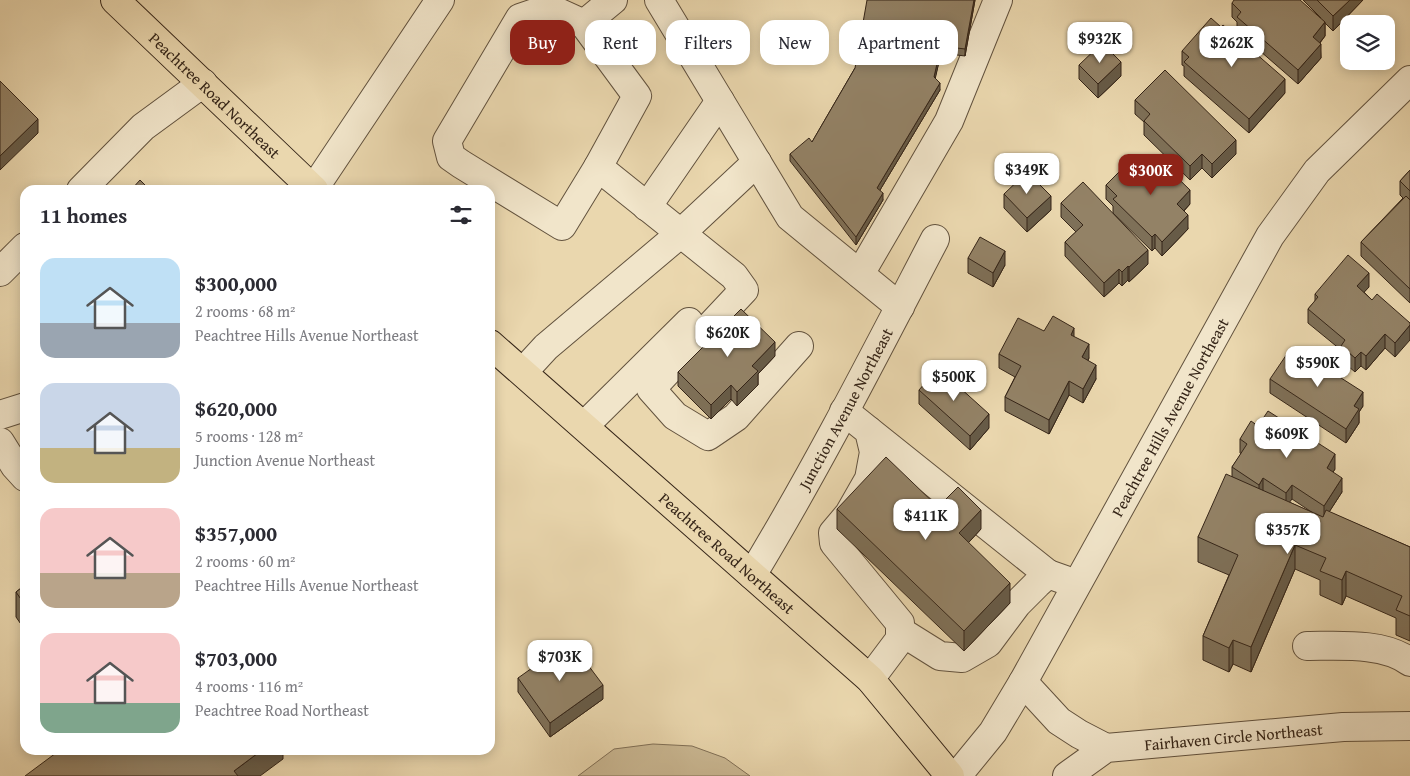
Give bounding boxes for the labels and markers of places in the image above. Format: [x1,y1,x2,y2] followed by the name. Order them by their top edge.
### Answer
[1065,22,1135,64] pin: $932K
[1197,26,1267,68] pin: $262K
[992,152,1062,195] pin: $349K
[1116,154,1186,196] pin: $300K
[693,316,763,358] pin: $620K
[1283,346,1353,388] pin: $590K
[919,360,989,402] pin: $500K
[1252,416,1322,459] pin: $609K
[891,498,961,541] pin: $411K
[1253,512,1323,555] pin: $357K
[525,640,595,682] pin: $703K

